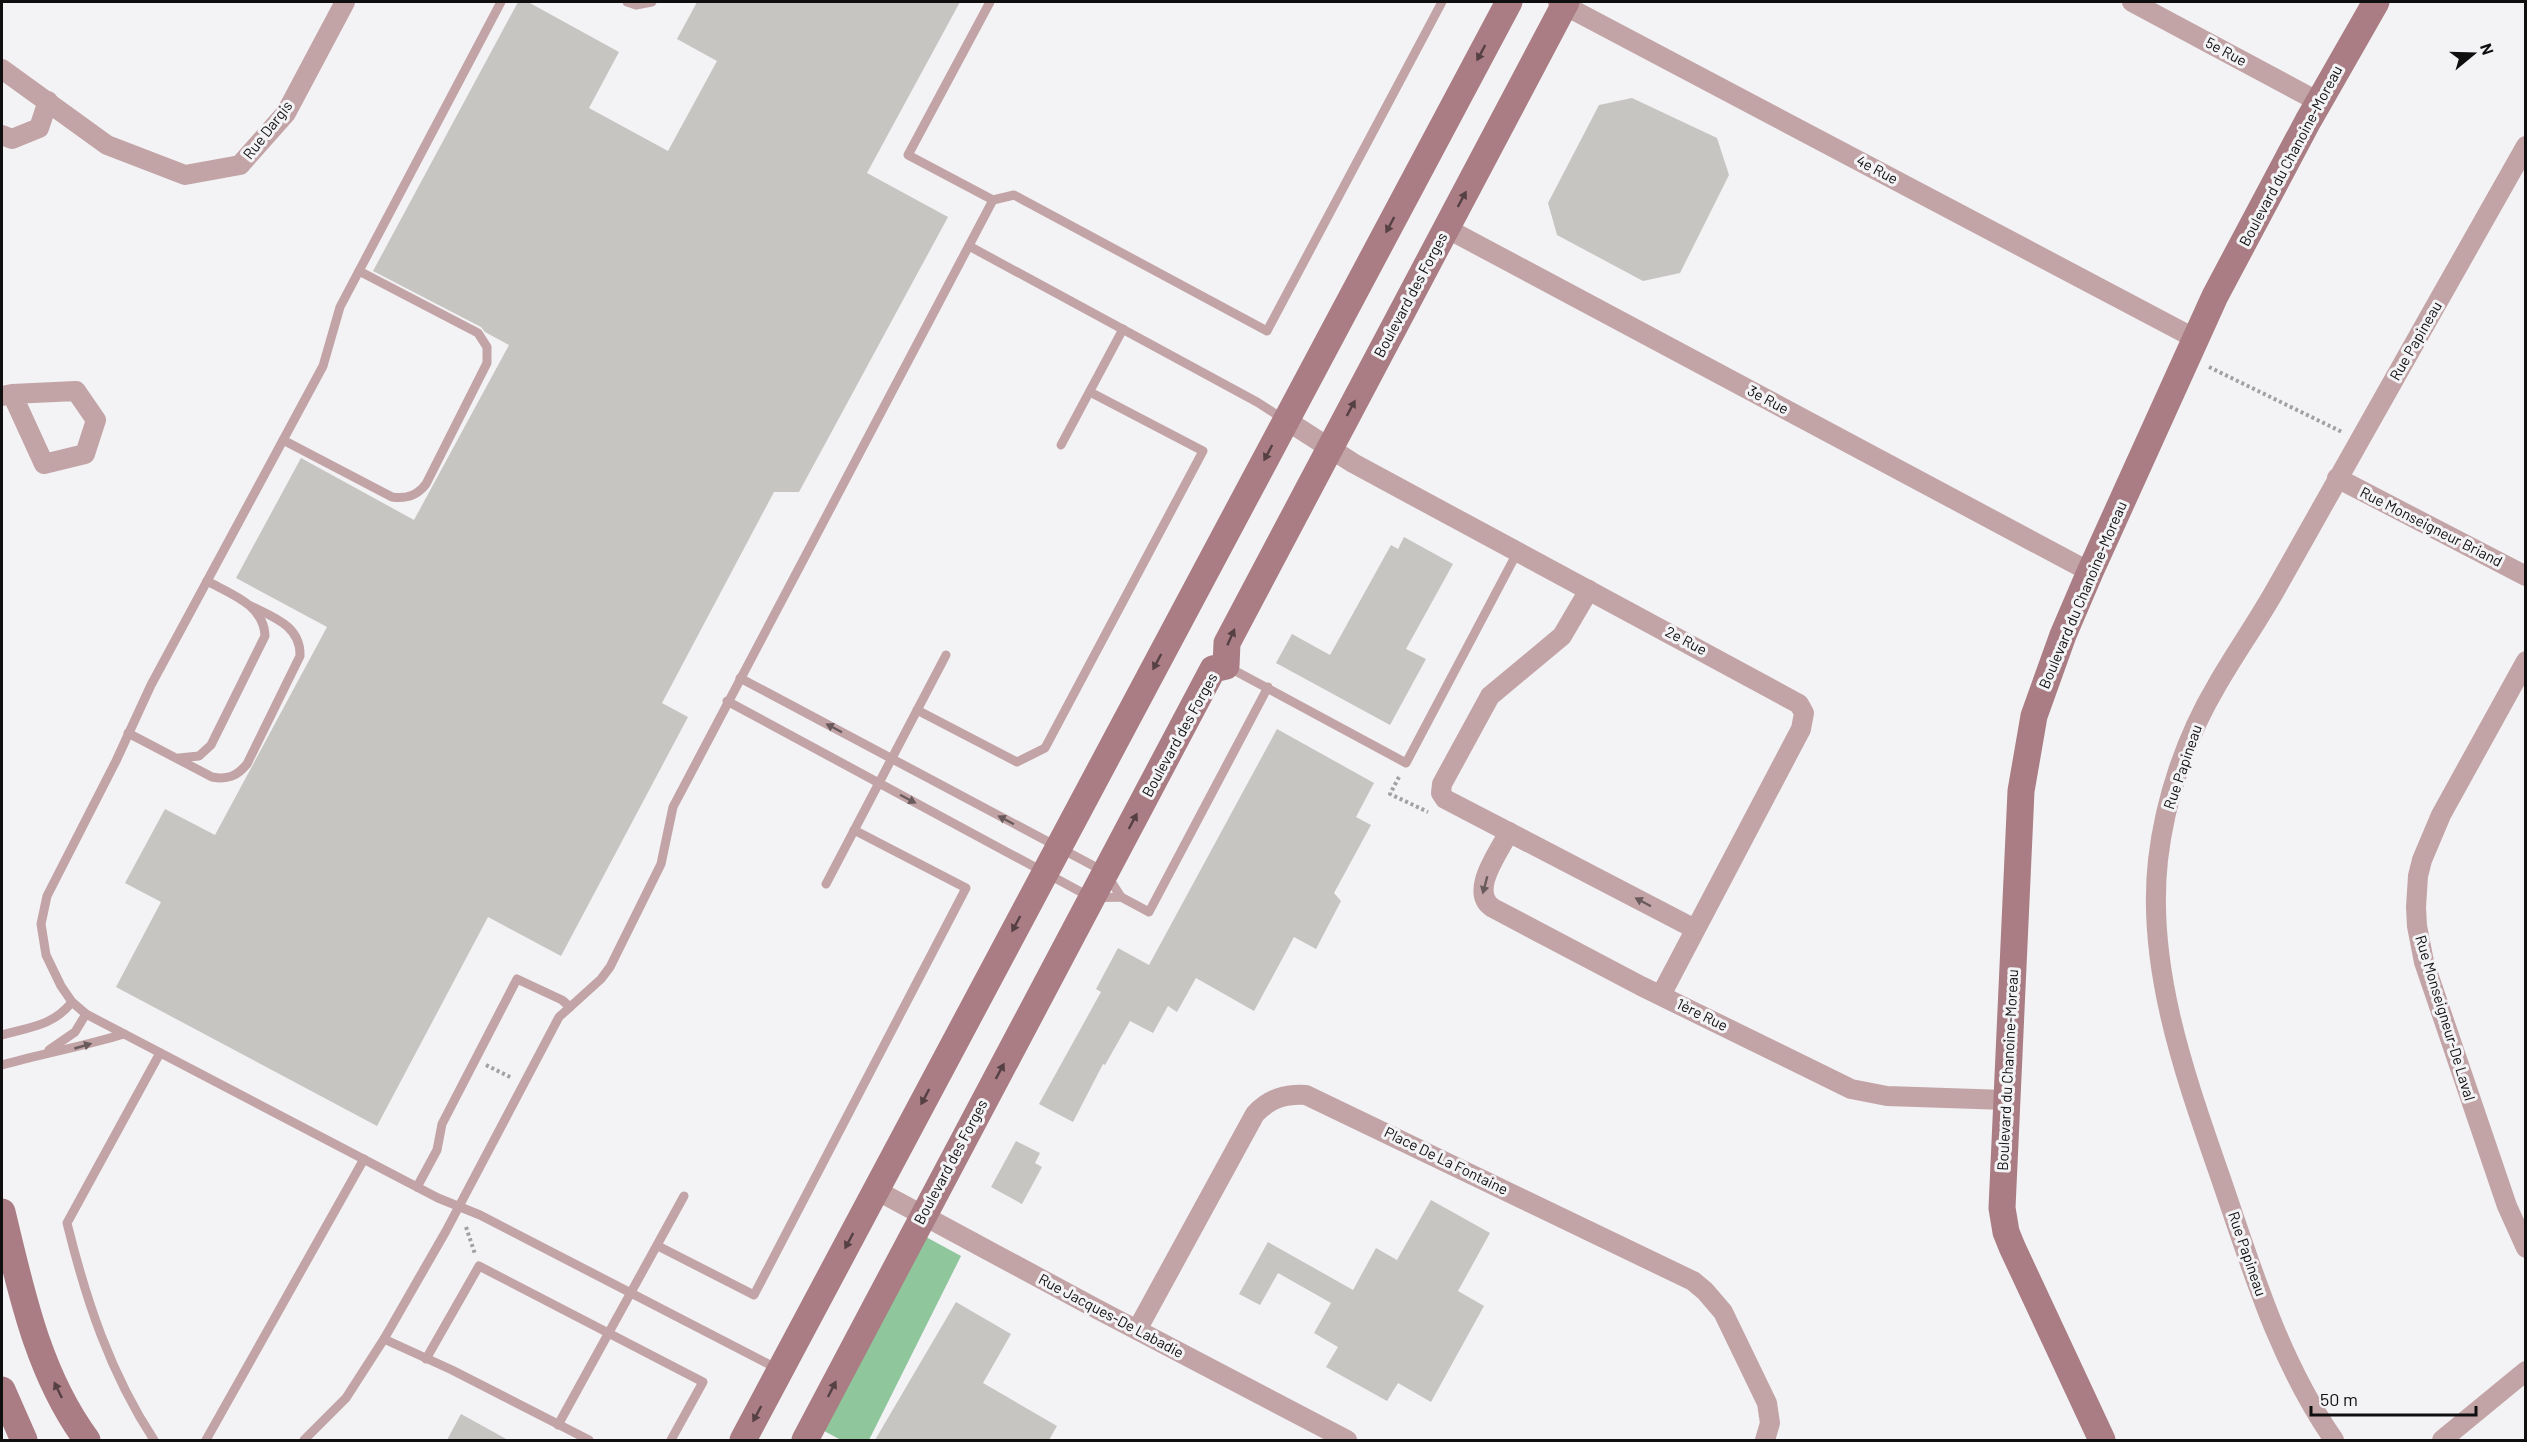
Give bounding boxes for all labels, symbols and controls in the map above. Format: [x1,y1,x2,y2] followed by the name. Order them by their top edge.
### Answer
[2443,24,2503,84] north arrow
[2203,33,2250,69] street label: 5e Rue
[2477,41,2498,57] text: N
[1476,45,1486,62] one-way arrow
[2235,62,2345,249] street label: Boulevard du Chanoine-Moreau
[239,96,296,162] street label: Rue Dargis
[1854,151,1901,188] street label: 4e Rue
[1457,190,1467,207] one-way arrow
[1385,217,1395,234] one-way arrow
[1370,229,1451,360] street label: Boulevard des Forges
[2385,298,2445,383] street label: Rue Papineau
[1745,381,1792,417] street label: 3e Rue
[1345,399,1355,417] one-way arrow
[1263,445,1273,462] one-way arrow
[2357,482,2506,570] street label: Rue Monseigneur Briand
[2034,498,2130,691] street label: Boulevard du Chanoine-Moreau
[1663,622,1710,658] street label: 2e Rue
[1226,627,1236,645] one-way arrow
[1152,654,1162,671] one-way arrow
[1138,669,1221,800] street label: Boulevard des Forges
[2159,722,2205,811] street label: Rue Papineau
[825,723,842,733] one-way arrow
[900,794,917,804] one-way arrow
[1128,812,1138,829] one-way arrow
[997,815,1014,825] one-way arrow
[1479,876,1489,894] one-way arrow
[1635,897,1652,907] one-way arrow
[1012,916,1021,933] one-way arrow
[2412,933,2480,1103] street label: Rue Monseigneur-De Laval
[1993,969,2021,1171] street label: Boulevard du Chanoine-Moreau
[1674,994,1731,1034] street label: 1ère Rue
[75,1041,93,1050] one-way arrow
[995,1062,1004,1079] one-way arrow
[920,1088,930,1105] one-way arrow
[910,1096,991,1227] street label: Boulevard des Forges
[1382,1122,1511,1198] street label: Place De La Fontaine
[2225,1209,2271,1298] street label: Rue Papineau
[844,1233,853,1250] one-way arrow
[1036,1269,1187,1361] street label: Rue Jacques-De Labadie
[2311,1379,2476,1417] scale bar
[827,1380,837,1397] one-way arrow
[53,1382,62,1399] one-way arrow
[2320,1388,2358,1410] text: 50 m
[752,1405,762,1422] one-way arrow

